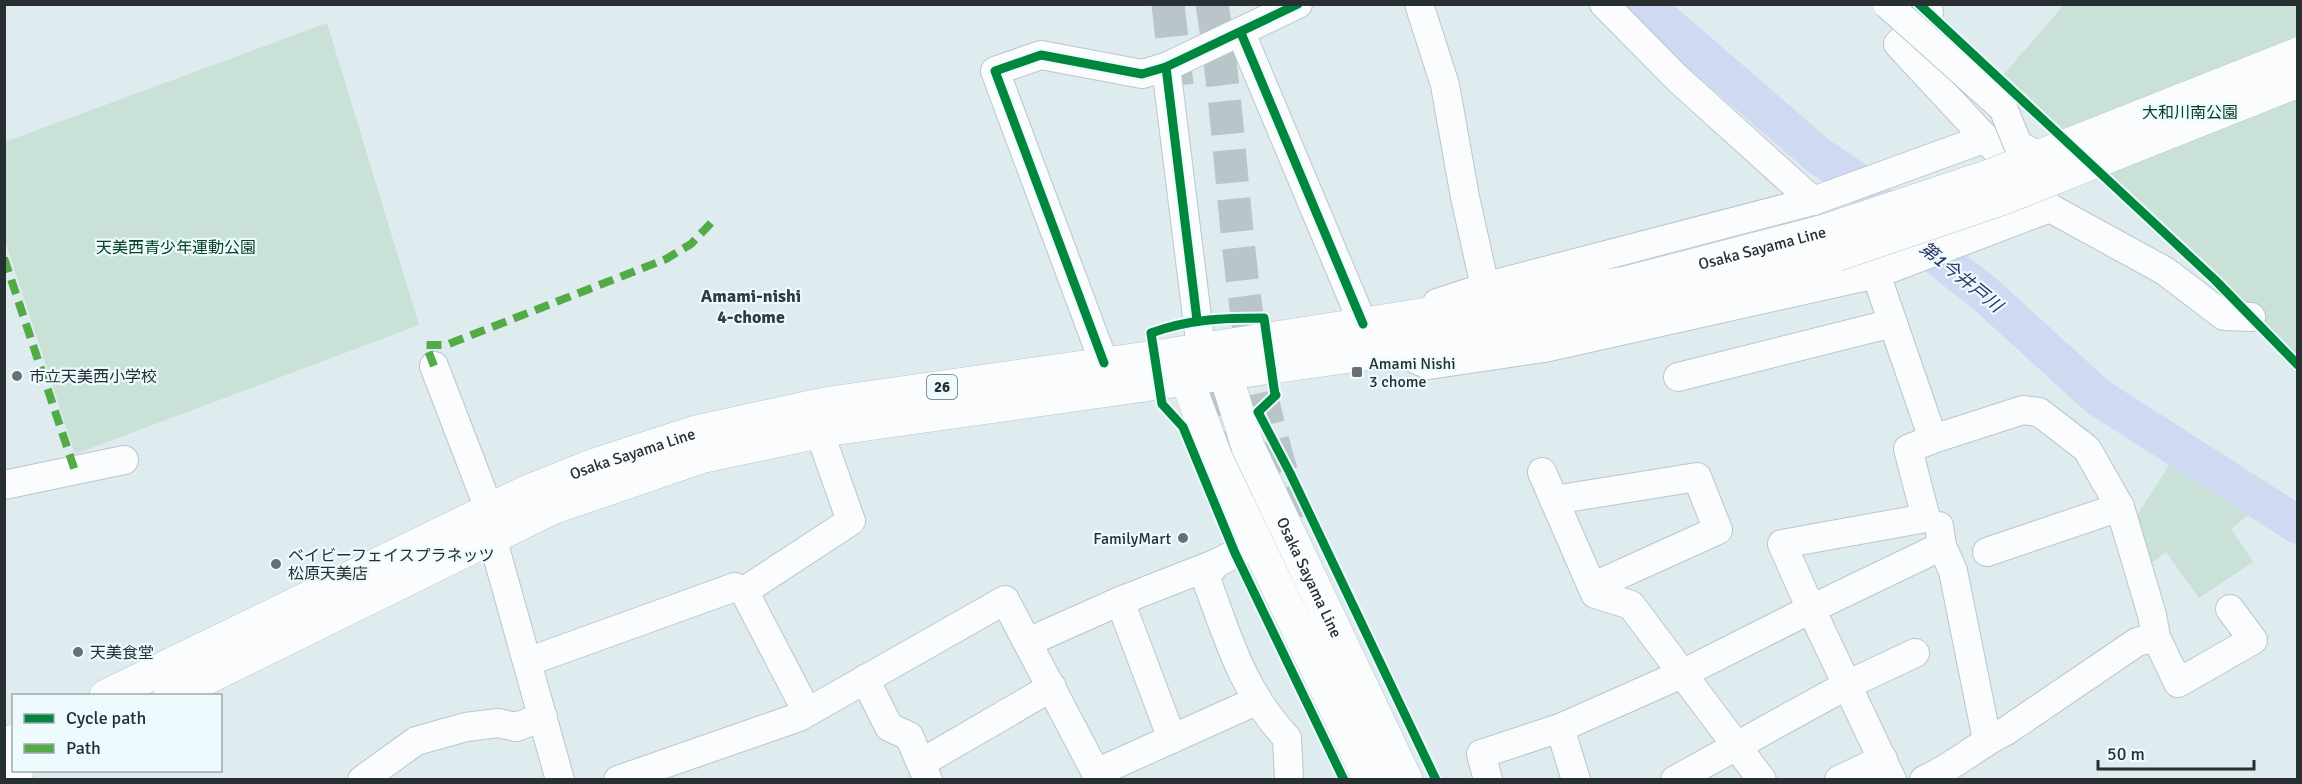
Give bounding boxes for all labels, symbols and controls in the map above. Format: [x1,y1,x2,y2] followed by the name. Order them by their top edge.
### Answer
[2142,103,2238,123] park label: 大和川南公園
[1696,222,1828,275] street label: Osaka Sayama Line
[1915,237,2008,318] water label: 第1今井戸川
[96,238,256,258] park label: 天美西青少年運動公園
[701,285,801,328] district label: Amami-nishi 4-chome
[1369,354,1456,392] place label: Amami Nishi 3 chome
[1350,365,1364,379] marker: Amami Nishi 3 chome
[29,367,157,387] place label: 市立天美西小学校
[10,369,24,383] marker: 市立天美西小学校
[927,375,957,399] road number: 26
[567,424,698,485] street label: Osaka Sayama Line
[1272,514,1346,641] street label: Osaka Sayama Line
[1093,529,1171,549] place label: FamilyMart
[1176,531,1190,545] marker: FamilyMart
[288,546,495,584] place label: ベイビーフェイスプラネッツ 松原天美店
[269,557,283,571] marker: ベイビーフェイスプラネッツ 松原天美店
[90,643,154,663] place label: 天美食堂
[71,645,85,659] marker: 天美食堂
[12,694,222,772] legend
[66,707,146,729] text: Cycle path
[2098,733,2254,771] scale bar
[66,737,101,759] text: Path
[2107,743,2145,765] text: 50 m

